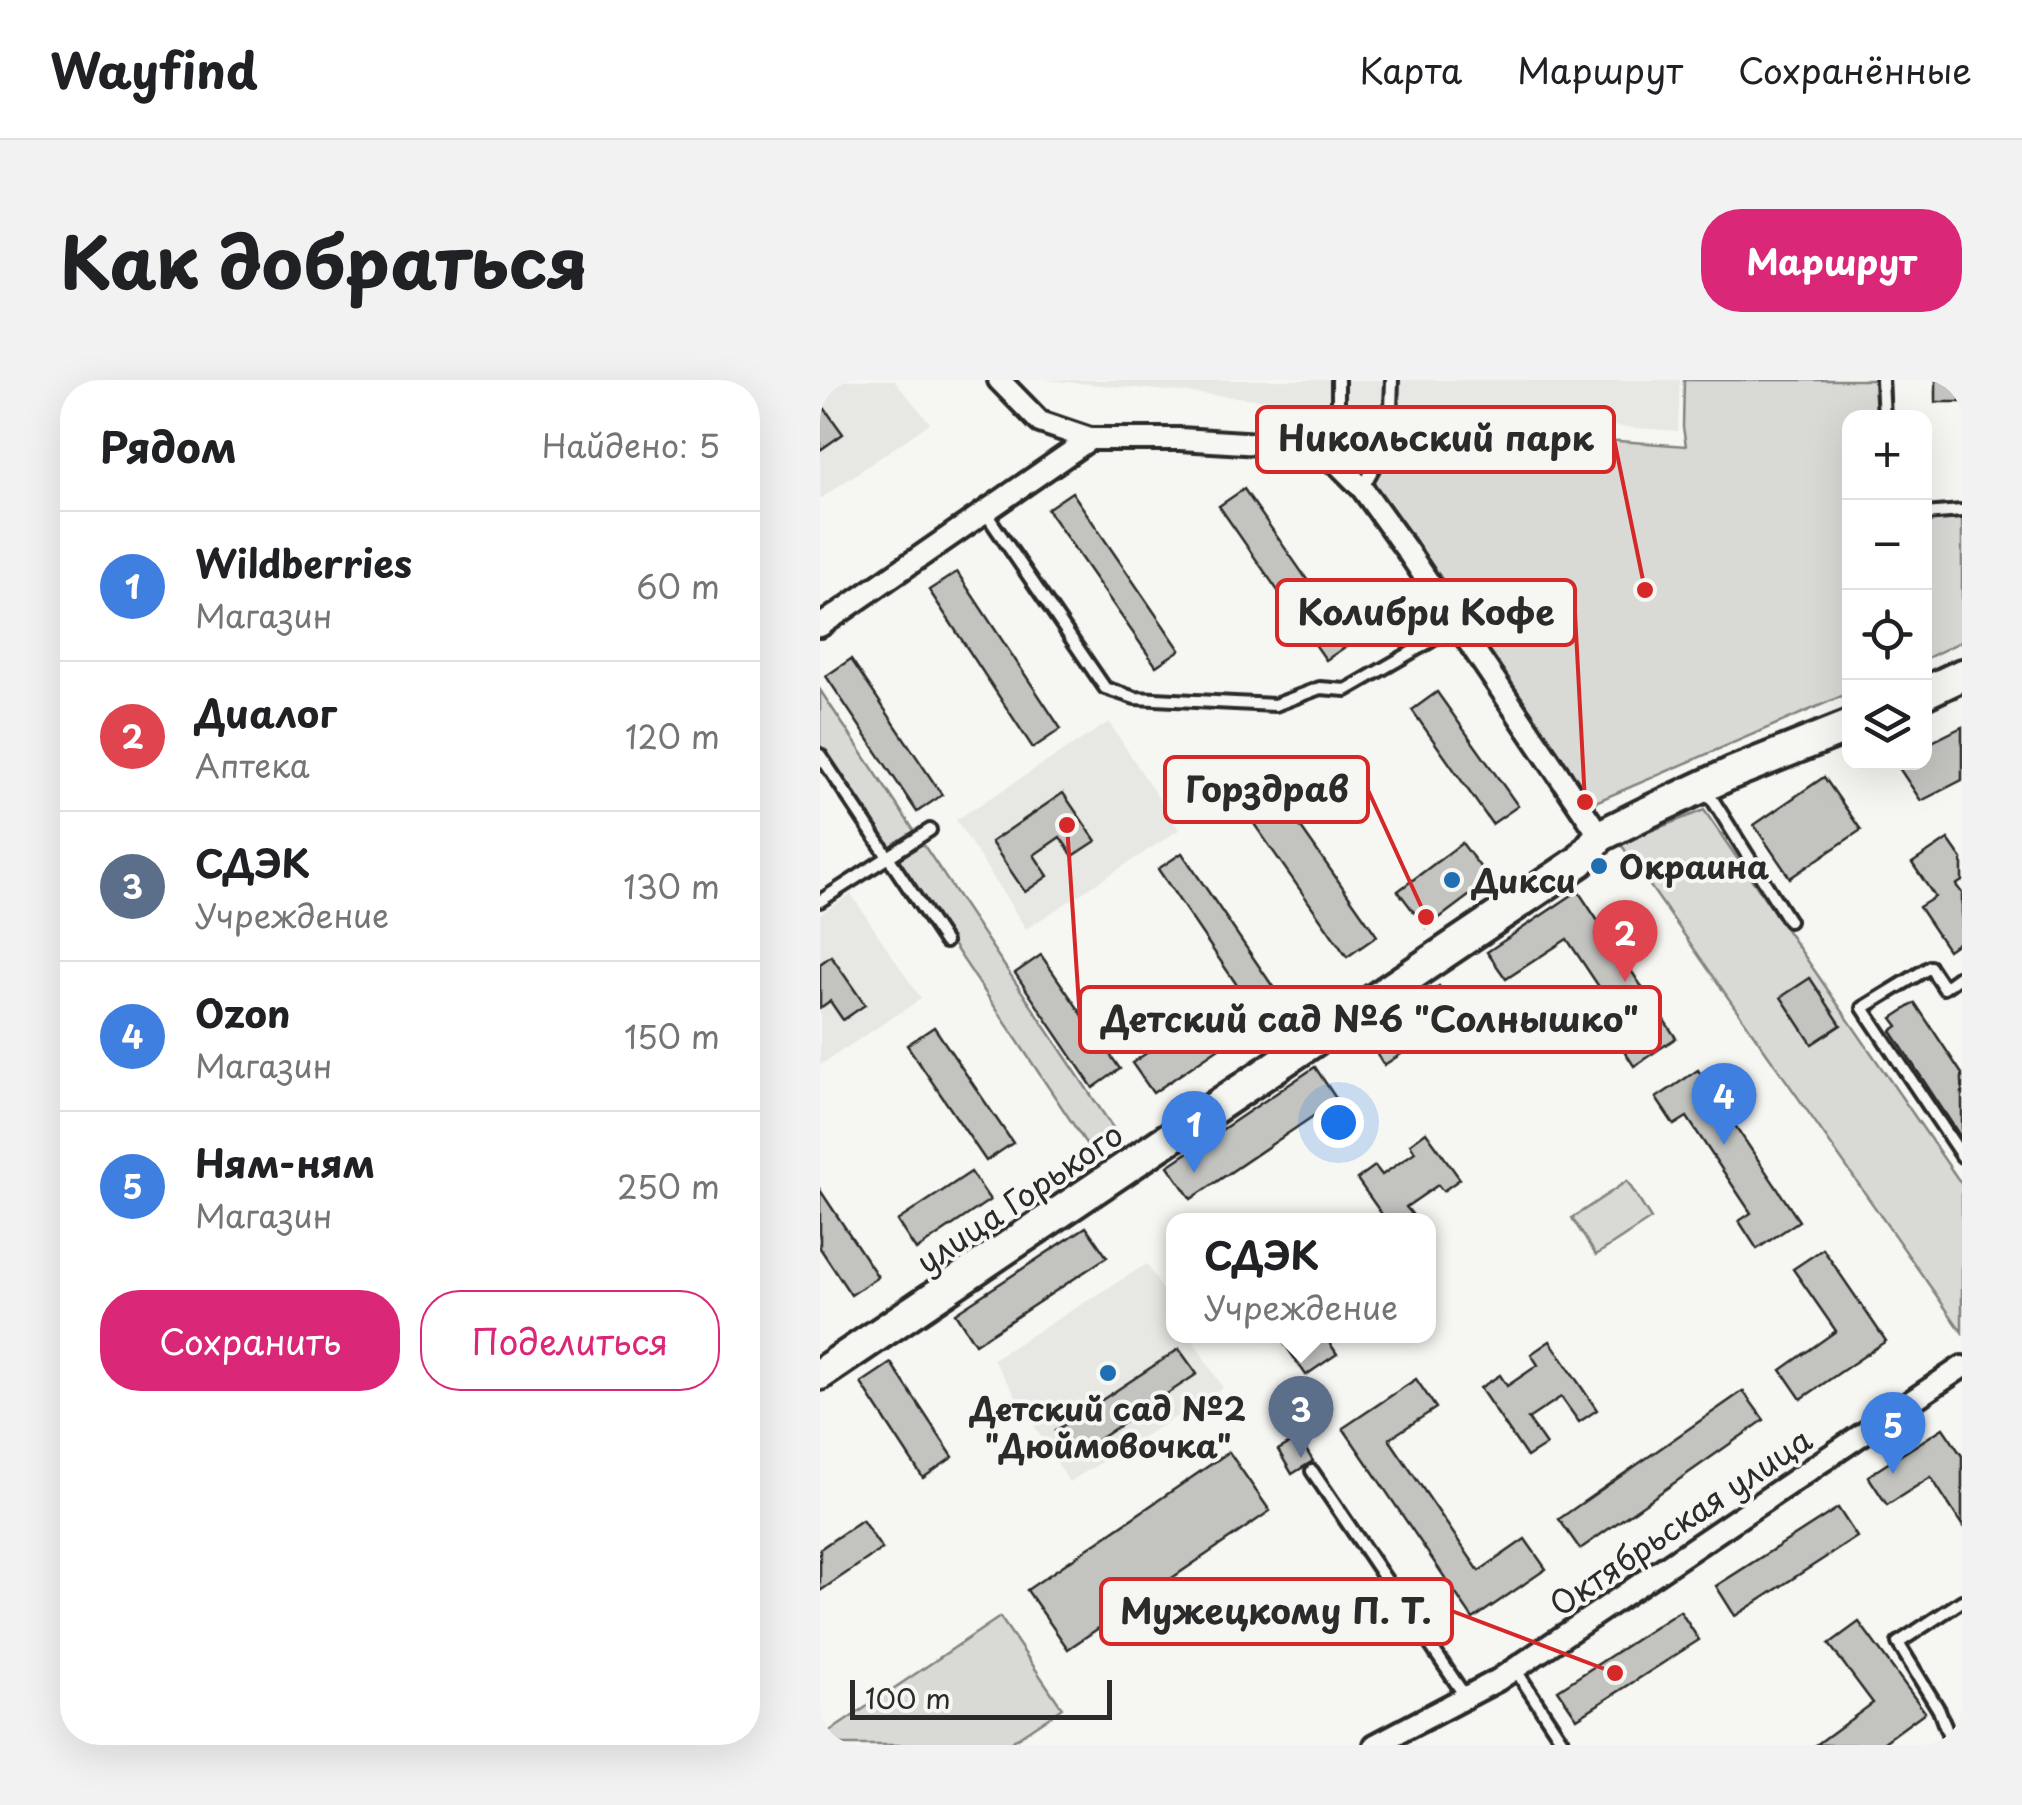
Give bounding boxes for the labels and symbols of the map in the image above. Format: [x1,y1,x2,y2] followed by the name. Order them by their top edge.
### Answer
[1257,407,1614,472] callout: Никольский парк
[1278,410,1595,463] text: Никольский парк
[1277,580,1575,645] callout: Колибри Кофе
[1297,584,1555,637] text: Колибри Кофе
[1165,757,1368,822] callout: Горздрав
[1185,761,1349,814] text: Горздрав
[1619,842,1769,890] place label: Окраина
[1588,855,1610,877] marker: Окраина
[1471,856,1576,904] place label: Дикси
[1441,869,1463,891] marker: Дикси
[1592,900,1658,982] pin: 2
[1080,987,1660,1052] callout: Детский сад №6 "Солнышко"
[1099,991,1639,1044] text: Детский сад №6 "Солнышко"
[1692,1062,1756,1145] pin: 4
[1162,1090,1226,1173] pin: 1
[1313,1097,1364,1148] your location
[906,1110,1132,1284] street label: улица Горького
[1097,1362,1119,1384] marker: Детский сад №2 "Дюймовочка"
[1268,1376,1334,1458] pin: 3
[969,1384,1246,1469] place label: Детский сад №2 "Дюймовочка"
[1860,1392,1926,1474] pin: 5
[1539,1415,1821,1627] street label: Октябрьская улица
[1101,1579,1452,1644] callout: Мужецкому П. Т.
[1120,1583,1432,1636] text: Мужецкому П. Т.
[850,1675,1112,1720] scale bar

